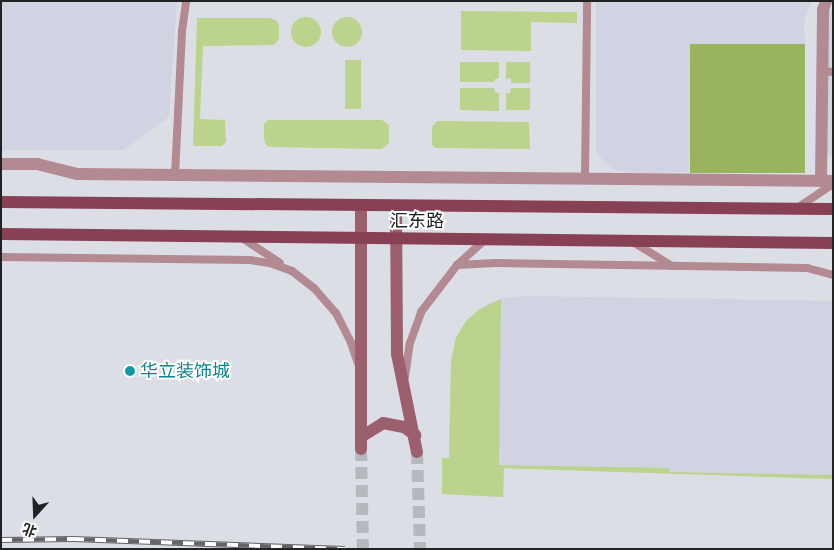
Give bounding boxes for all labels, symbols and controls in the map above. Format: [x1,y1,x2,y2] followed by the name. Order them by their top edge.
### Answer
[390,210,444,232] street label: 汇东路
[140,360,230,382] place label: 华立装饰城
[124,365,136,377] marker: 华立装饰城
[10,490,60,540] north arrow
[20,519,39,540] text: 北

